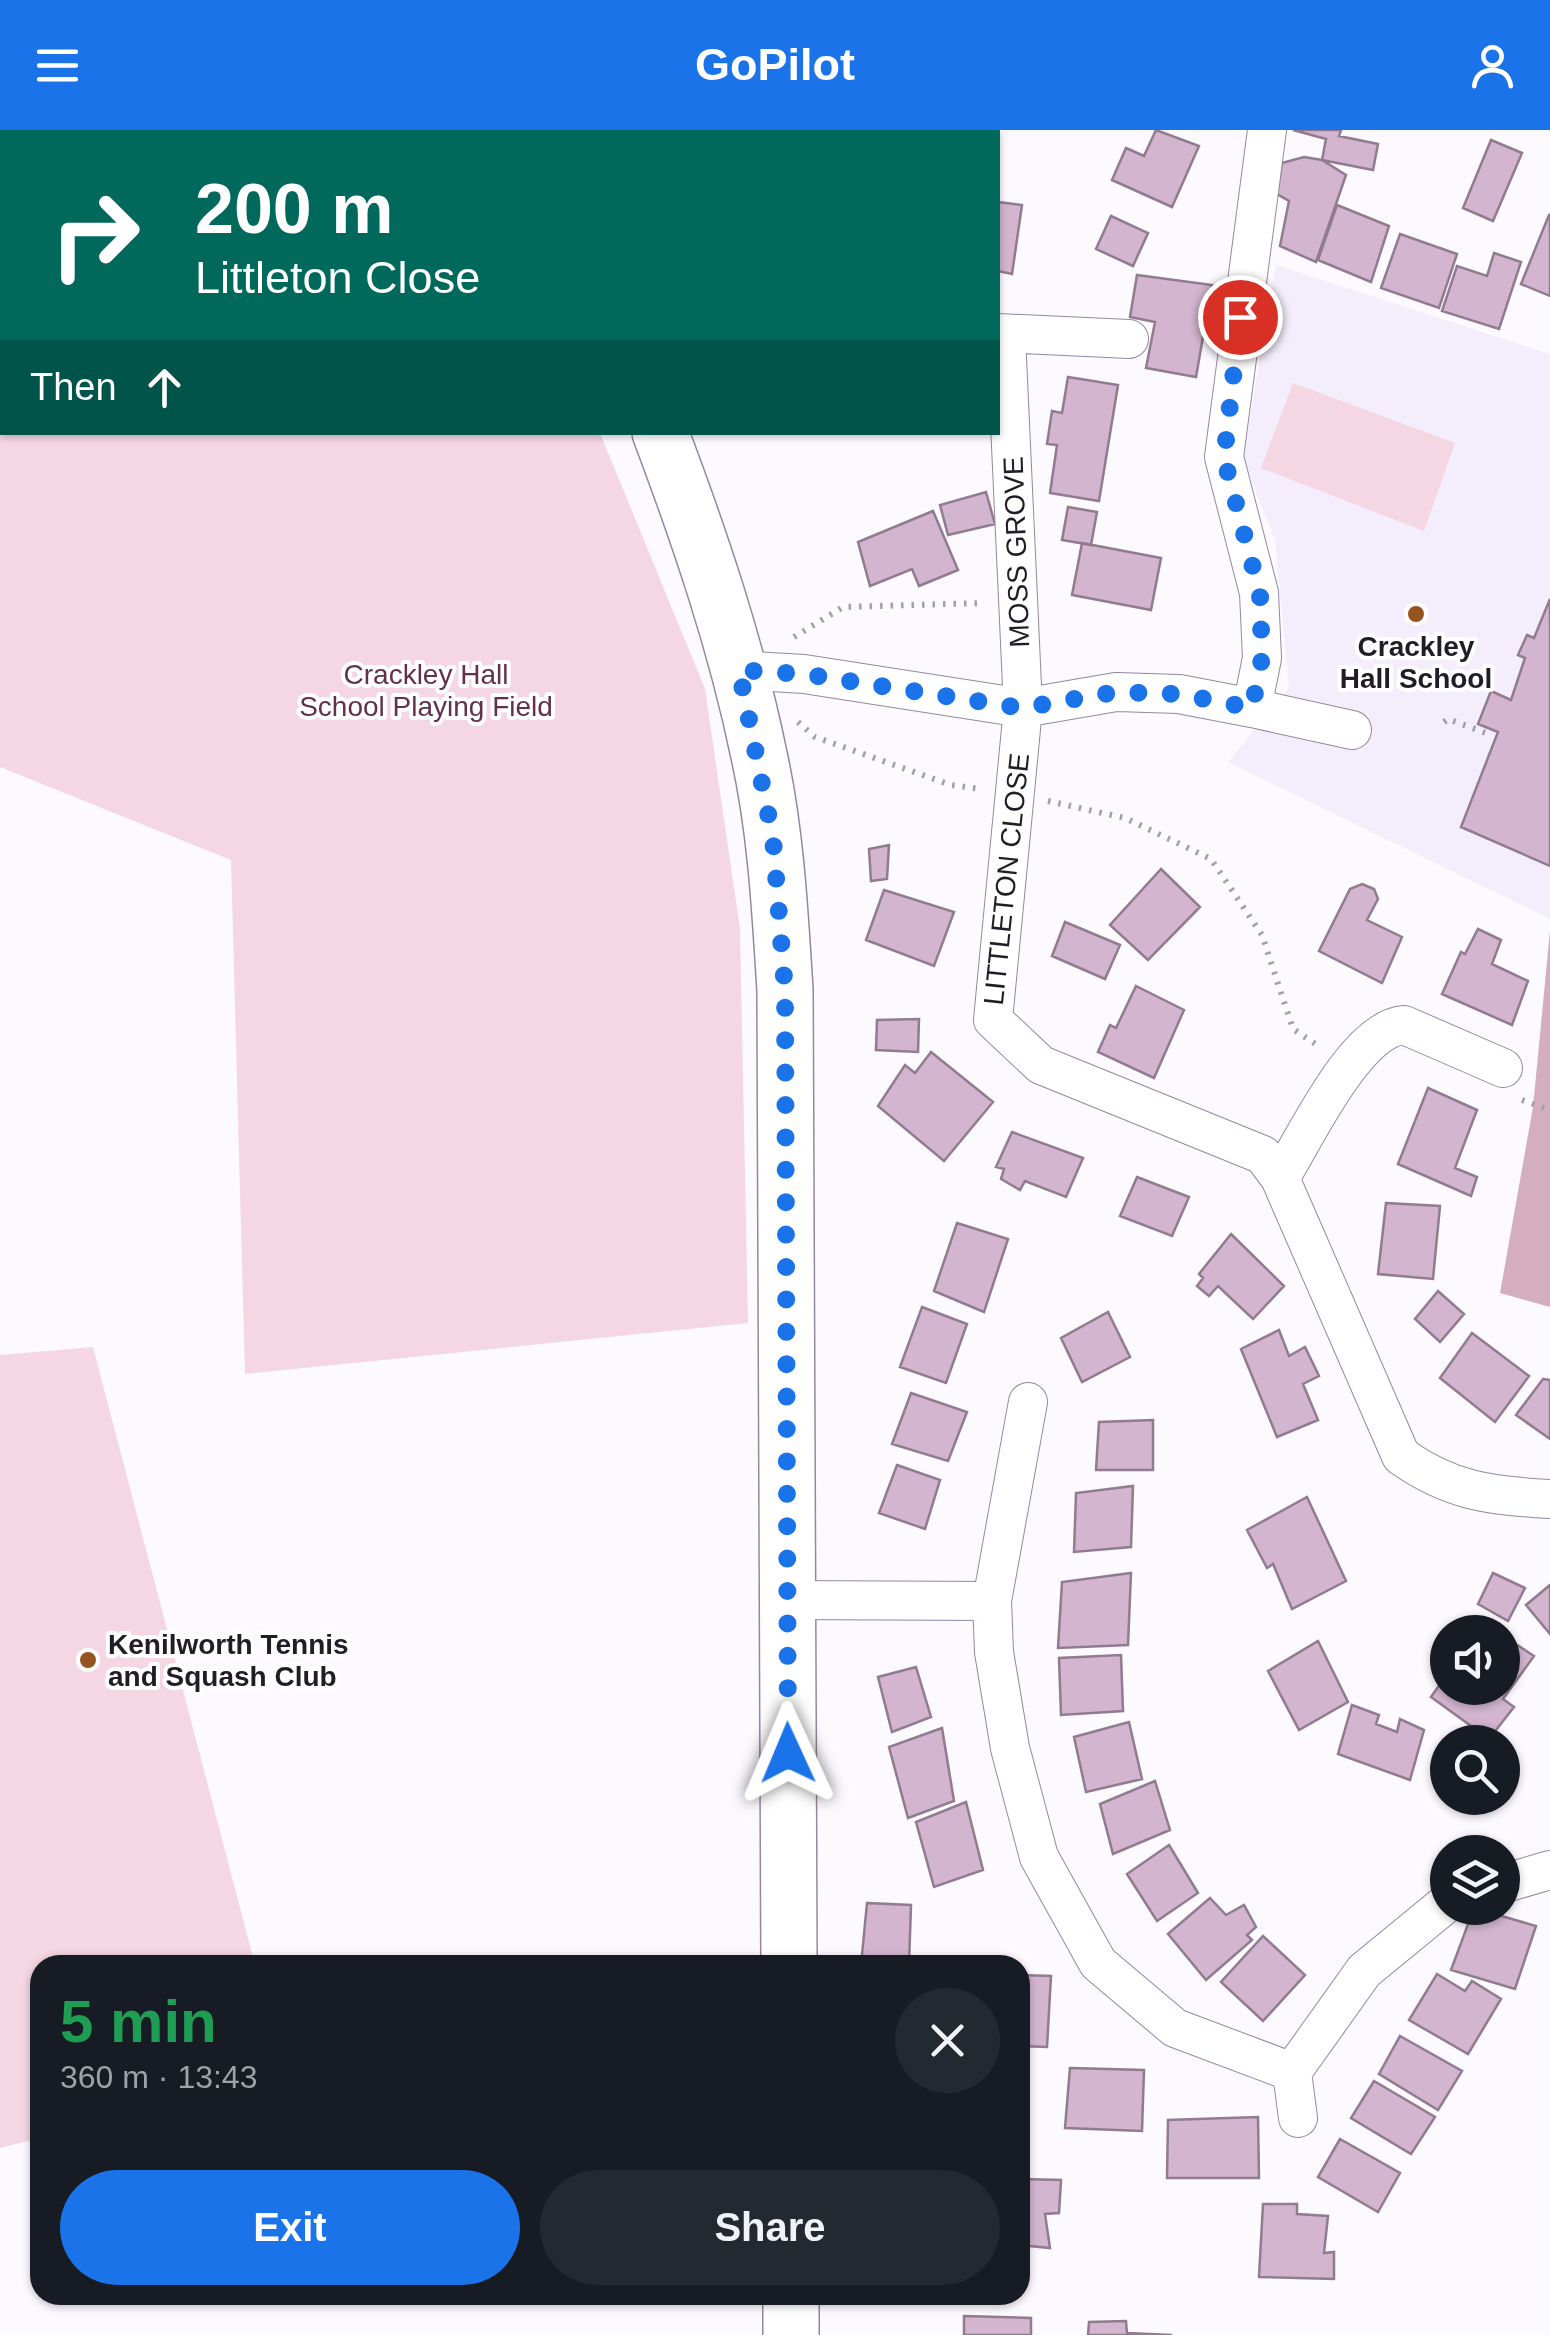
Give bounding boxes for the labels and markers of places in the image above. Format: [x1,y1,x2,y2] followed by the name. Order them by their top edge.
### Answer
[1198,275,1283,360] pin
[1405,603,1427,625] marker: Crackley Hall School
[1340,631,1492,694] place label: Crackley Hall School
[108,1629,349,1692] place label: Kenilworth Tennis and Squash Club
[77,1649,99,1671] marker: Kenilworth Tennis and Squash Club

